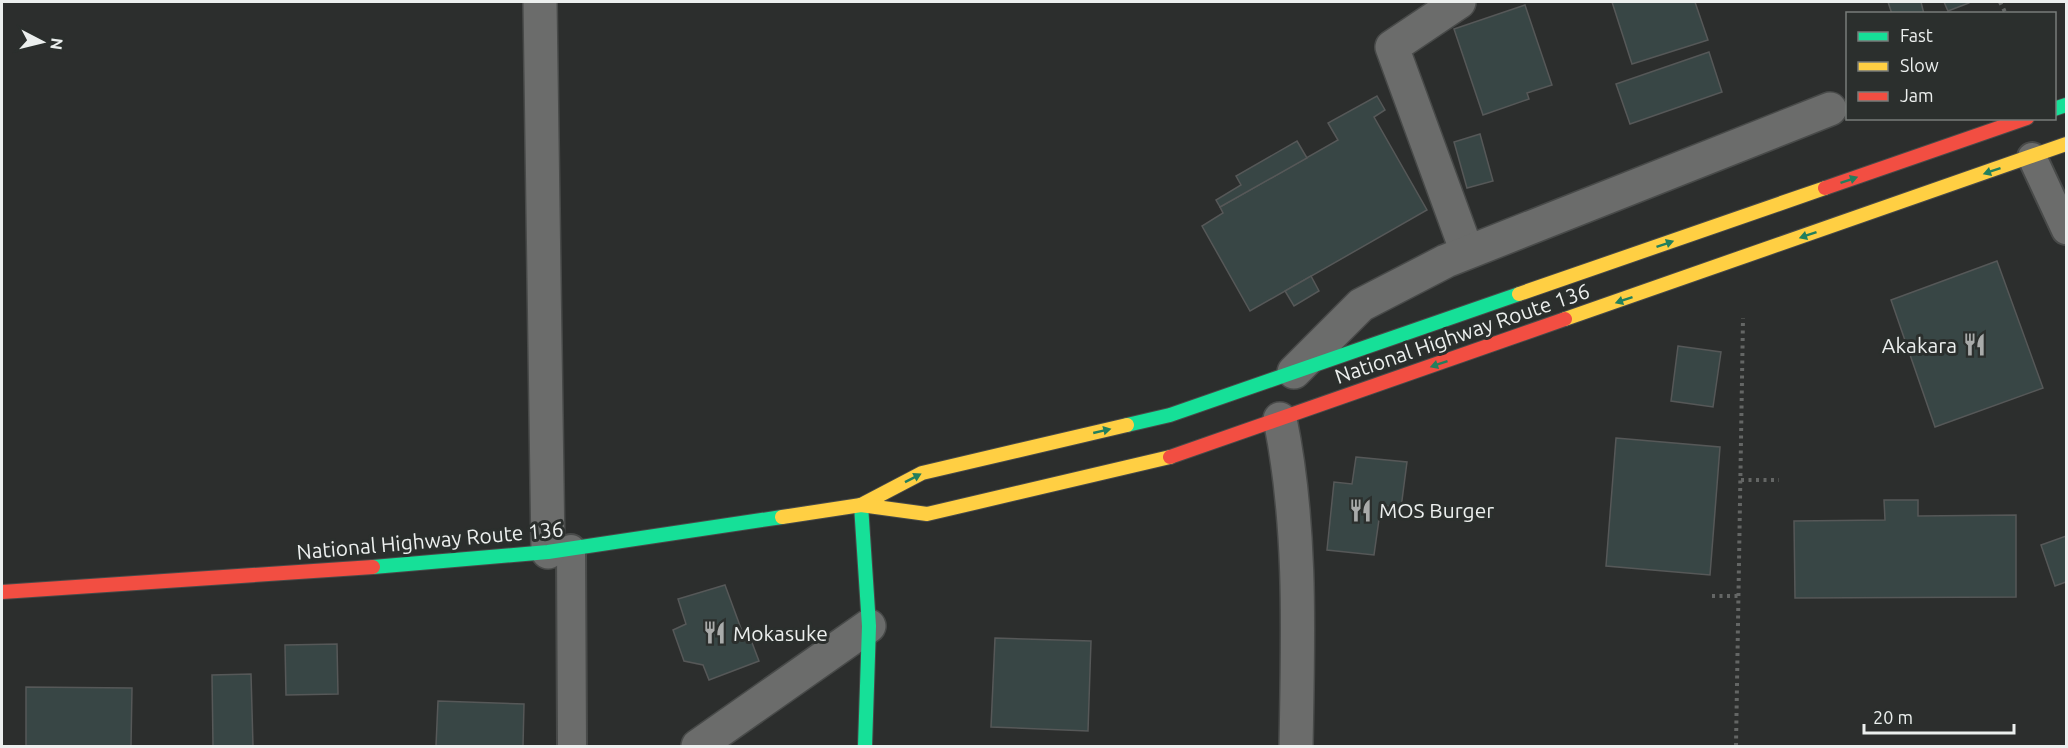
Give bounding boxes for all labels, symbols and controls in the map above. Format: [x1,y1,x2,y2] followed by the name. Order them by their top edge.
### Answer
[12,12,72,72] north arrow
[1846,12,2056,120] legend
[1900,25,1933,45] text: Fast
[47,37,67,51] text: N
[1900,55,1939,75] text: Slow
[1900,85,1934,105] text: Jam
[1983,167,2001,177] one-way arrow
[1840,175,1858,184] one-way arrow
[1799,231,1817,241] one-way arrow
[1656,238,1674,248] one-way arrow
[1332,278,1592,388] street label: National Highway Route 136
[1614,295,1632,305] one-way arrow
[1962,332,1988,358] restaurant icon: Akakara
[1882,333,1957,357] place label: Akakara
[1430,359,1448,369] one-way arrow
[1092,426,1111,436] one-way arrow
[904,474,921,483] one-way arrow
[1348,497,1374,523] restaurant icon: MOS Burger
[1379,498,1494,522] place label: MOS Burger
[296,516,564,564] street label: National Highway Route 136
[702,620,728,646] restaurant icon: Mokasuke
[733,621,828,645] place label: Mokasuke
[1864,697,2014,735] scale bar
[1873,707,1913,727] text: 20 m

